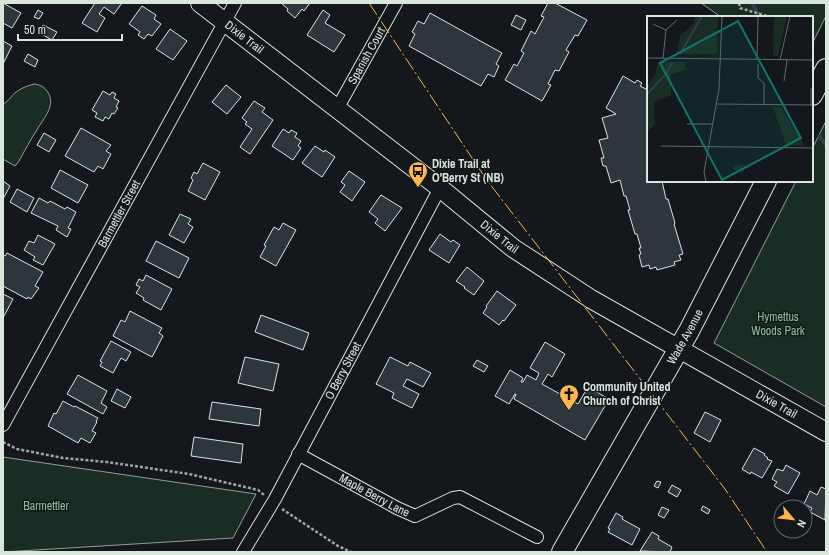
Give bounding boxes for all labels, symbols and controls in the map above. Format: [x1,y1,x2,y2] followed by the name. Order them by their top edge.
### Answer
[18,16,122,42] scale bar
[647,16,813,182] inset map
[222,17,267,57] street label: Dixie Trail
[24,22,46,38] text: 50 m
[344,24,389,87] street label: Spanish Court
[432,156,504,186] place label: Dixie Trail at O'Berry St (NB)
[407,160,429,188] bus stop icon: Dixie Trail at O'Berry St (NB)
[94,177,144,250] street label: Barmettler Street
[477,216,522,257] street label: Dixie Trail
[663,306,707,367] street label: Wade Avenue
[751,309,805,339] park label: Hymettus Woods Park
[321,339,365,402] street label: O Berry Street
[583,379,670,409] place label: Community United Church of Christ
[558,383,580,411] church icon: Community United Church of Christ
[753,386,800,422] street label: Dixie Trail
[336,470,412,521] street label: Maple Berry Lane
[23,498,69,514] park label: Barmettler
[773,499,813,539] north arrow
[794,518,810,530] text: N

